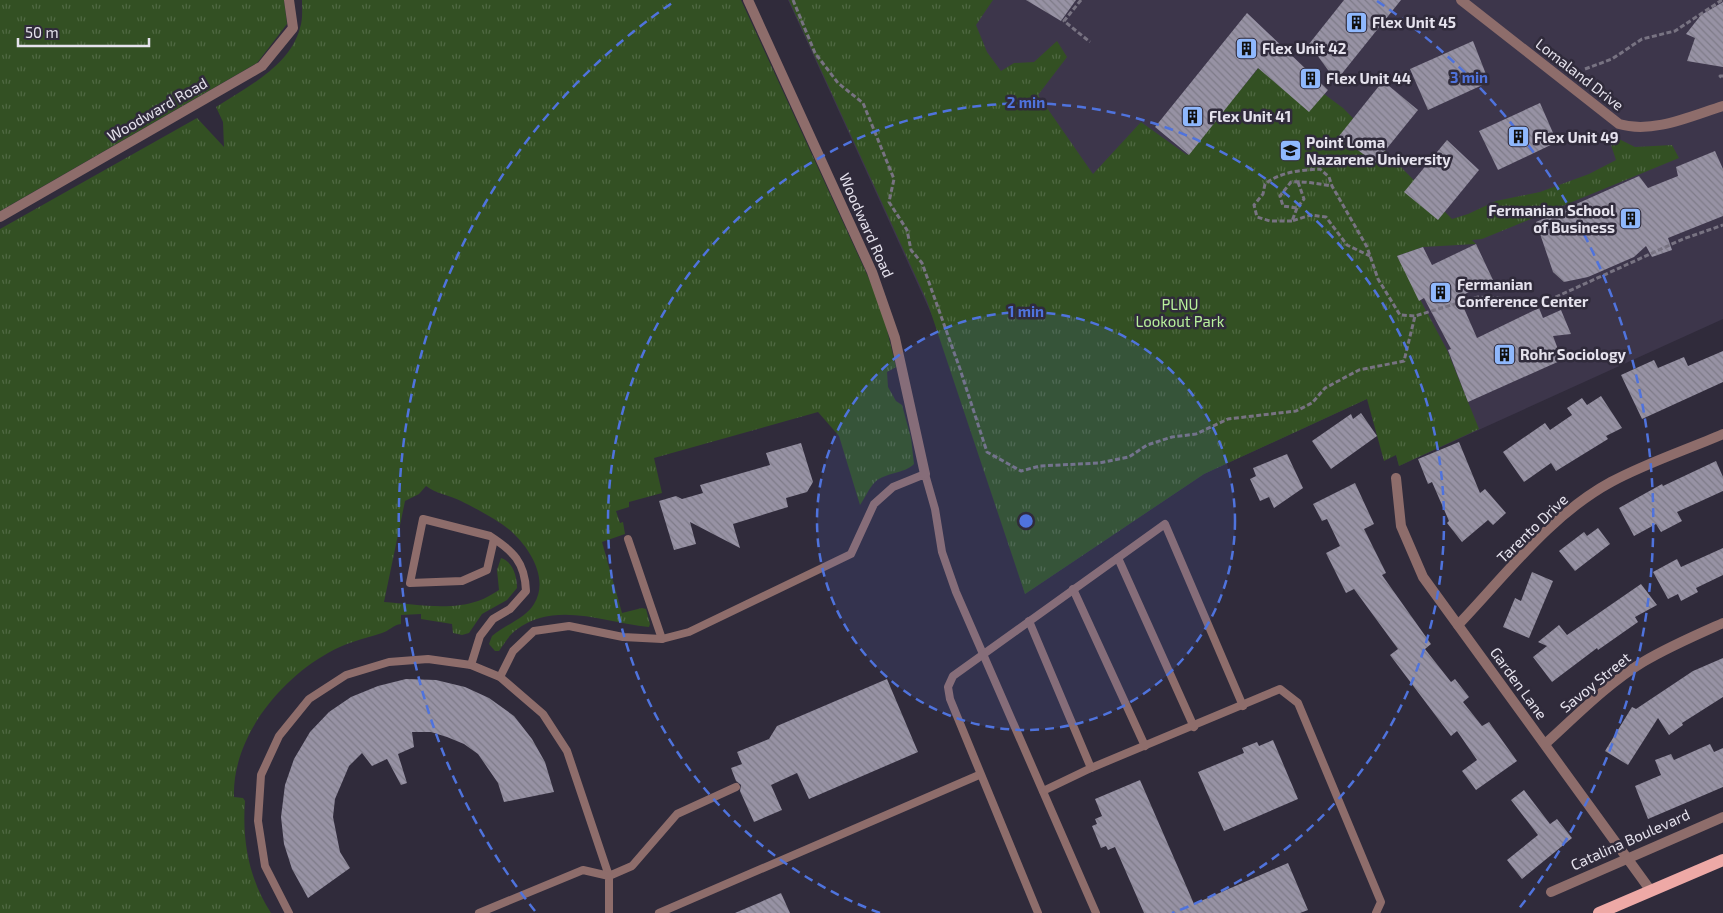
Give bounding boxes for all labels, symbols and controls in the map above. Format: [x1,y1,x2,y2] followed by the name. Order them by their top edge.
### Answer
[1344,10,1368,34] building icon: Flex Unit 45
[1372,13,1456,31] place label: Flex Unit 45
[18,15,149,47] scale bar
[25,23,59,41] text: 50 m
[1532,34,1628,114] street label: Lomaland Drive
[1234,36,1258,60] building icon: Flex Unit 42
[1262,39,1347,57] place label: Flex Unit 42
[1298,66,1322,90] building icon: Flex Unit 44
[1450,68,1488,86] text: 3 min
[1326,69,1412,87] place label: Flex Unit 44
[104,73,210,145] street label: Woodward Road
[1007,93,1045,111] text: 2 min
[1181,104,1205,128] building icon: Flex Unit 41
[1209,107,1291,125] place label: Flex Unit 41
[1506,125,1530,149] building icon: Flex Unit 49
[1534,128,1619,146] place label: Flex Unit 49
[1306,133,1451,169] place label: Point Loma Nazarene University
[1278,139,1302,163] school or university icon: Point Loma Nazarene University
[836,170,898,280] street label: Woodward Road
[1488,201,1615,236] place label: Fermanian School of Business
[1619,207,1643,231] building icon: Fermanian School of Business
[1457,275,1589,310] place label: Fermanian Conference Center
[1429,281,1453,305] building icon: Fermanian Conference Center
[1136,295,1225,330] park label: PLNU Lookout Park
[1008,302,1044,320] text: 1 min
[1492,342,1516,366] building icon: Rohr Sociology
[1520,345,1627,364] place label: Rohr Sociology
[1493,490,1571,566] street label: Tarento Drive
[1017,512,1035,530] centre of rings
[1487,643,1551,723] street label: Garden Lane
[1556,648,1634,716] street label: Savoy Street
[1568,805,1692,873] street label: Catalina Boulevard

